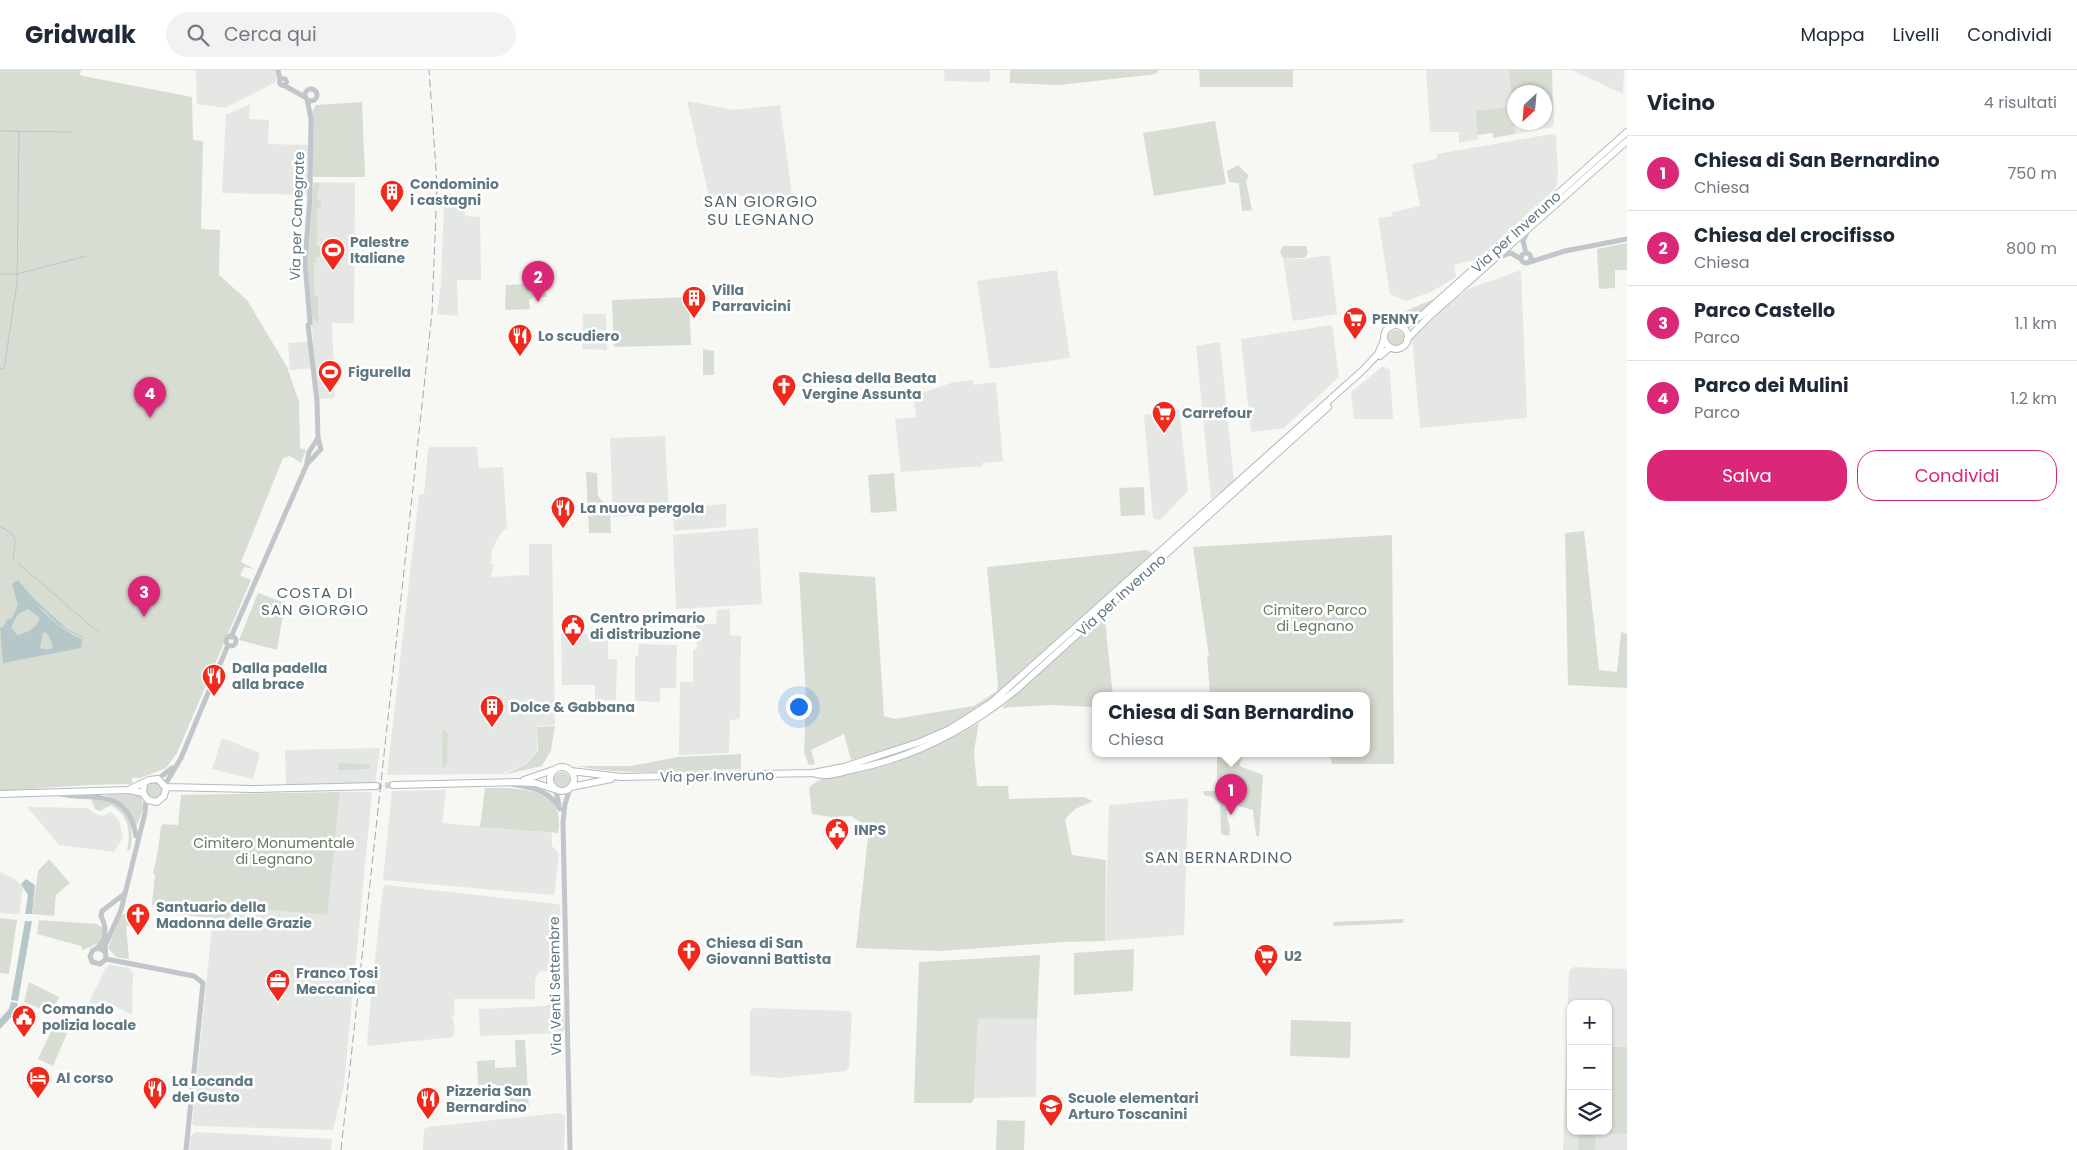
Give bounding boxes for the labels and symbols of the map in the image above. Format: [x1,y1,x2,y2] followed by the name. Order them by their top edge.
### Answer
[1507,85,1552,130] north arrow
[285,151,309,281] street label: Via per Canegrate
[410,174,499,210] place label: Condominio i castagni
[379,179,405,213] building icon: Condominio i castagni
[1467,186,1565,278] street label: Via per Inveruno
[704,190,818,231] district label: SAN GIORGIO SU LEGNANO
[350,232,409,268] place label: Palestre Italiane
[320,237,346,271] sports icon: Palestre Italiane
[522,261,554,302] pin: 2
[712,280,791,316] place label: Villa Parravicini
[681,285,707,319] building icon: Villa Parravicini
[1342,306,1368,340] supermarket icon: PENNY
[1372,309,1419,329] place label: PENNY
[507,323,533,357] restaurant icon: Lo scudiero
[538,326,620,346] place label: Lo scudiero
[317,359,343,393] sports icon: Figurella
[348,362,411,382] place label: Figurella
[802,368,937,404] place label: Chiesa della Beata Vergine Assunta
[771,373,797,407] church icon: Chiesa della Beata Vergine Assunta
[134,377,166,418] pin: 4
[1151,400,1177,434] supermarket icon: Carrefour
[1182,403,1252,423] place label: Carrefour
[550,495,576,529] restaurant icon: La nuova pergola
[580,498,704,518] place label: La nuova pergola
[1072,549,1170,641] street label: Via per Inveruno
[128,576,160,617] pin: 3
[261,582,369,620] district label: COSTA DI SAN GIORGIO
[1263,600,1367,636] park label: Cimitero Parco di Legnano
[590,608,705,644] place label: Centro primario di distribuzione
[560,613,586,647] public building icon: Centro primario di distribuzione
[232,658,327,694] place label: Dalla padella alla brace
[201,663,227,697] restaurant icon: Dalla padella alla brace
[479,694,505,728] building icon: Dolce & Gabbana
[786,694,812,720] your location
[510,697,635,717] place label: Dolce & Gabbana
[660,765,774,787] street label: Via per Inveruno
[1215,774,1247,815] pin: 1
[824,817,850,851] public building icon: INPS
[854,820,886,840] place label: INPS
[193,833,355,869] park label: Cimitero Monumentale di Legnano
[1145,846,1293,869] district label: SAN BERNARDINO
[156,897,312,933] place label: Santuario della Madonna delle Grazie
[125,902,151,936] church icon: Santuario della Madonna delle Grazie
[544,916,566,1056] street label: Via Venti Settembre
[706,933,831,969] place label: Chiesa di San Giovanni Battista
[676,938,702,972] church icon: Chiesa di San Giovanni Battista
[1253,943,1279,977] supermarket icon: U2
[1284,946,1302,966] place label: U2
[296,963,378,999] place label: Franco Tosi Meccanica
[265,968,291,1002] office icon: Franco Tosi Meccanica
[42,999,136,1035] place label: Comando polizia locale
[11,1004,37,1038] public building icon: Comando polizia locale
[25,1065,51,1099] hotel icon: Al corso
[56,1068,114,1088] place label: Al corso
[172,1071,253,1107] place label: La Locanda del Gusto
[142,1076,168,1110] restaurant icon: La Locanda del Gusto
[446,1081,532,1117] place label: Pizzeria San Bernardino
[415,1086,441,1120] restaurant icon: Pizzeria San Bernardino
[1068,1088,1199,1124] place label: Scuole elementari Arturo Toscanini
[1038,1093,1064,1127] school or university icon: Scuole elementari Arturo Toscanini

